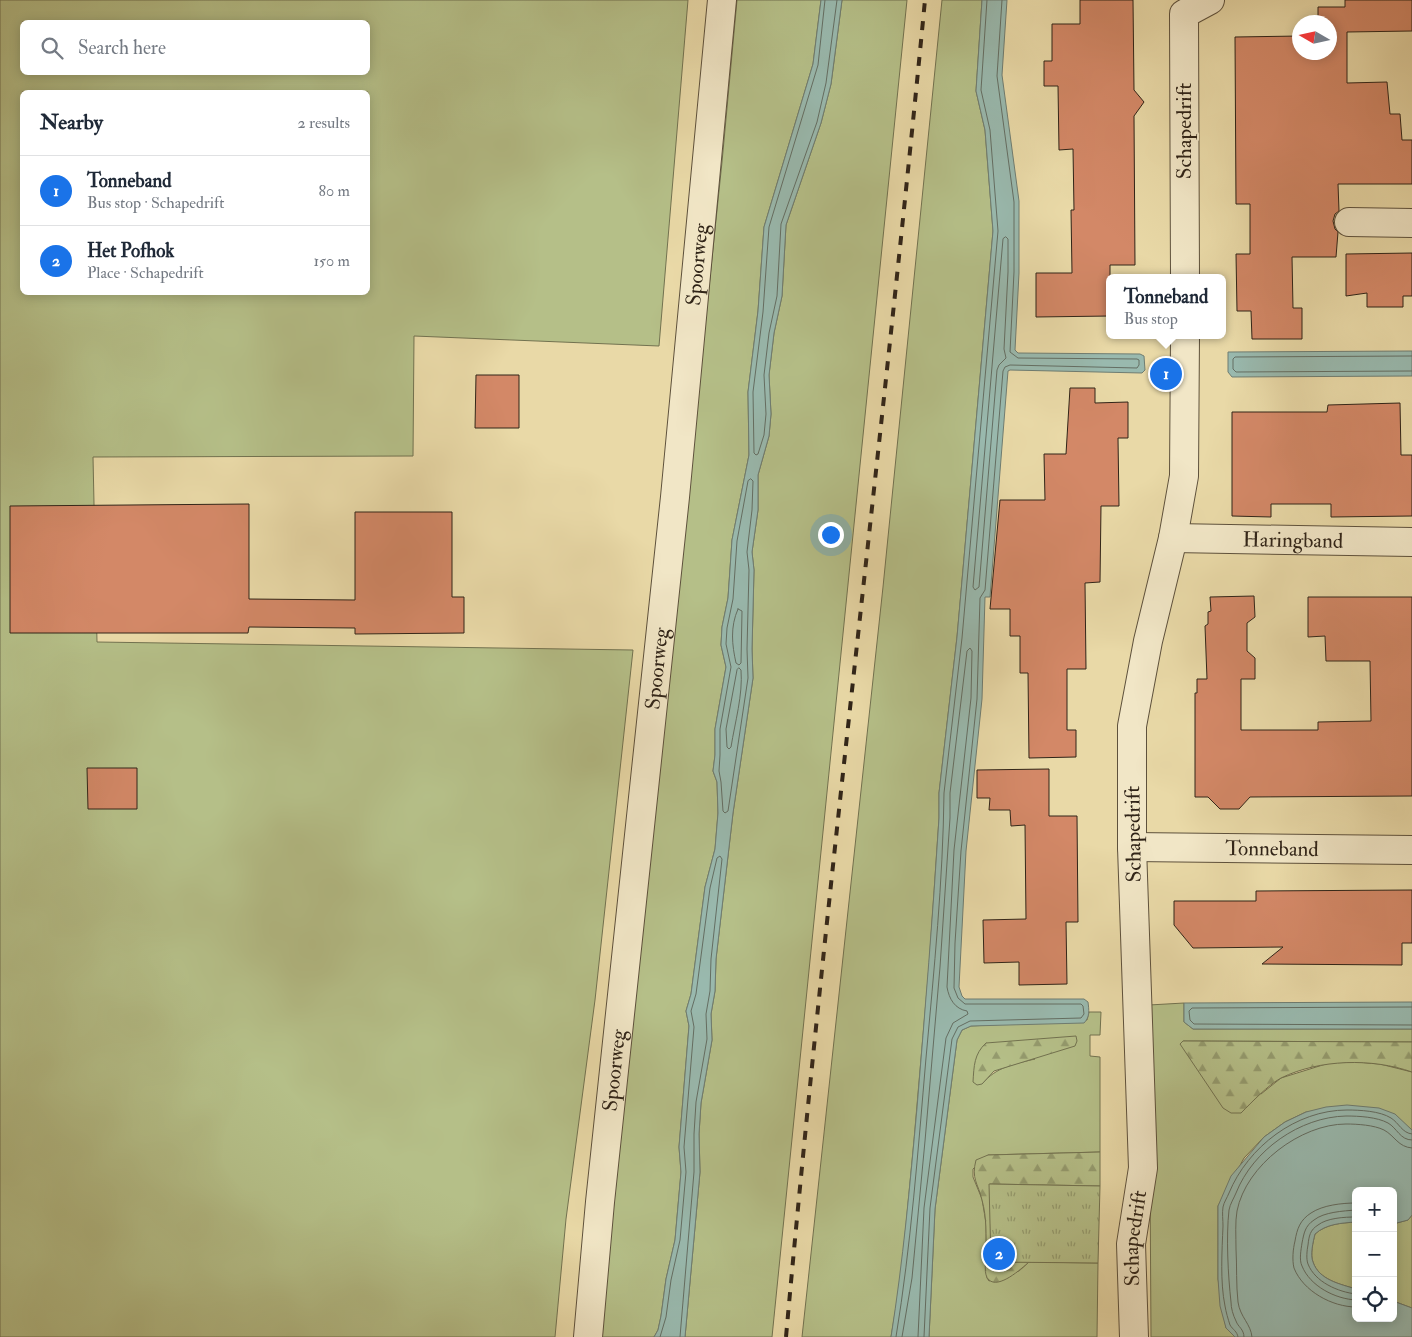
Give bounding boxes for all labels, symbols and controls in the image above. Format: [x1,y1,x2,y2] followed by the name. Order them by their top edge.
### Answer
[1292,15,1337,60] north arrow
[20,20,370,75] search box
[38,34,66,62] icon: search
[78,36,166,60] text: Search here
[1171,83,1198,179] street label: Schapedrift
[40,109,103,136] text: Nearby
[297,113,350,133] text: 2 results
[87,169,172,193] text: Tonneband
[53,181,59,201] text: 1
[319,181,350,201] text: 80 m
[87,193,224,213] text: Bus stop · Schapedrift
[680,222,715,307] street label: Spoorweg
[87,239,174,263] text: Het Pofhok
[52,251,60,271] text: 2
[313,251,350,271] text: 150 m
[87,263,204,283] text: Place · Schapedrift
[1106,274,1226,339] popup
[1124,285,1208,309] text: Tonneband
[1124,309,1178,329] text: Bus stop
[1150,355,1182,393] pin: 1
[818,522,844,548] your location
[1242,526,1344,555] street label: Haringband
[639,626,675,711] street label: Spoorweg
[1119,785,1148,883] street label: Schapedrift
[1225,835,1320,863] street label: Tonneband
[597,1027,632,1113] street label: Spoorweg
[1352,1187,1397,1322] map controls
[1352,1187,1397,1232] button: +
[1118,1188,1153,1287] street label: Schapedrift
[1352,1232,1397,1277] button: −
[983,1235,1015,1273] pin: 2
[1352,1277,1397,1322] button: locate

